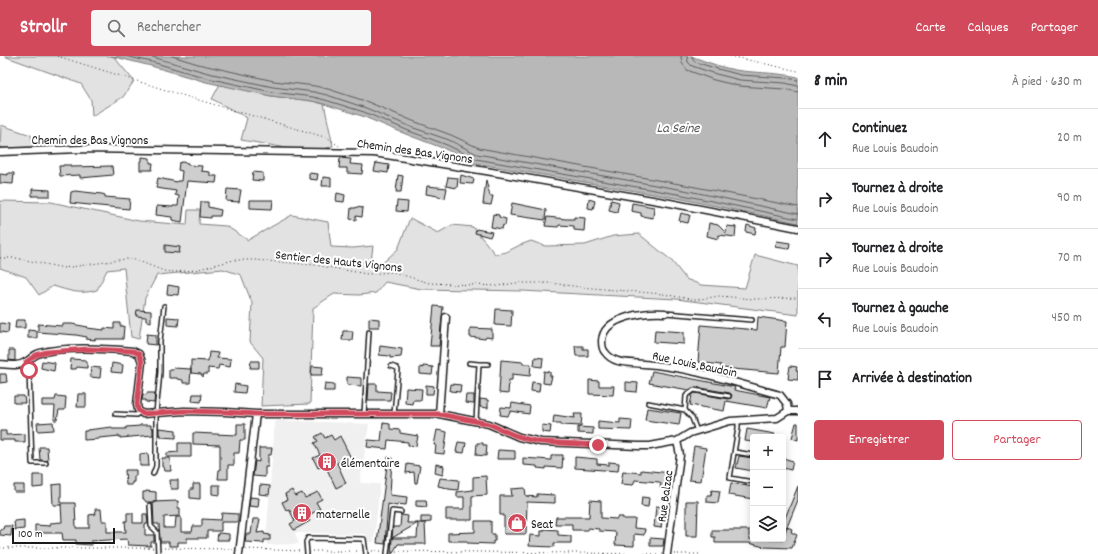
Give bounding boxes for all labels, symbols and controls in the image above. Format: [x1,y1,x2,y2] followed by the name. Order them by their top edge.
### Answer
[91,10,371,46] search box
[20,15,67,42] text: Strollr
[105,17,127,39] icon: search
[137,17,201,39] text: Rechercher
[916,18,946,38] text: Carte
[968,18,1009,38] text: Calques
[1031,18,1078,38] text: Partager
[814,70,847,94] text: 8 min
[1012,73,1082,92] text: À pied · 630 m
[852,118,907,140] text: Continuez
[656,119,700,139] water label: La Seine
[814,128,836,150] icon: ahead
[1057,129,1082,148] text: 20 m
[32,132,148,151] street label: Chemin des Bas Vignons
[355,135,474,170] street label: Chemin des Bas Vignons
[852,140,938,159] text: Rue Louis Baudoin
[852,178,943,200] text: Tournez à droite
[814,188,836,210] icon: right
[1057,189,1082,208] text: 90 m
[852,200,938,219] text: Rue Louis Baudoin
[852,238,943,260] text: Tournez à droite
[274,246,403,279] street label: Sentier des Hauts Vignons
[814,248,836,270] icon: right
[1058,249,1082,268] text: 70 m
[852,260,938,279] text: Rue Louis Baudoin
[852,298,949,320] text: Tournez à gauche
[814,308,836,330] icon: left
[1052,309,1082,328] text: 450 m
[852,320,938,339] text: Rue Louis Baudoin
[650,347,739,384] street label: Rue Louis Baudoin
[20,361,38,379] route start
[814,368,836,390] icon: arrive
[852,368,972,390] text: Arrivée à destination
[814,420,944,460] button: Enregistrer
[952,420,1082,460] button: Partager
[750,434,786,542] map controls
[750,434,786,470] button: +
[589,436,607,454] route end
[316,451,338,473] building icon: élémentaire
[341,455,400,474] place label: élémentaire
[653,469,680,524] street label: Rue Balzac
[750,470,786,506] button: −
[291,502,313,524] building icon: maternelle
[316,506,370,525] place label: maternelle
[750,506,786,542] button: layers
[506,512,528,534] shop icon: Seat
[531,516,554,535] place label: Seat
[12,526,115,545] scale bar
[18,527,42,543] text: 100 m

